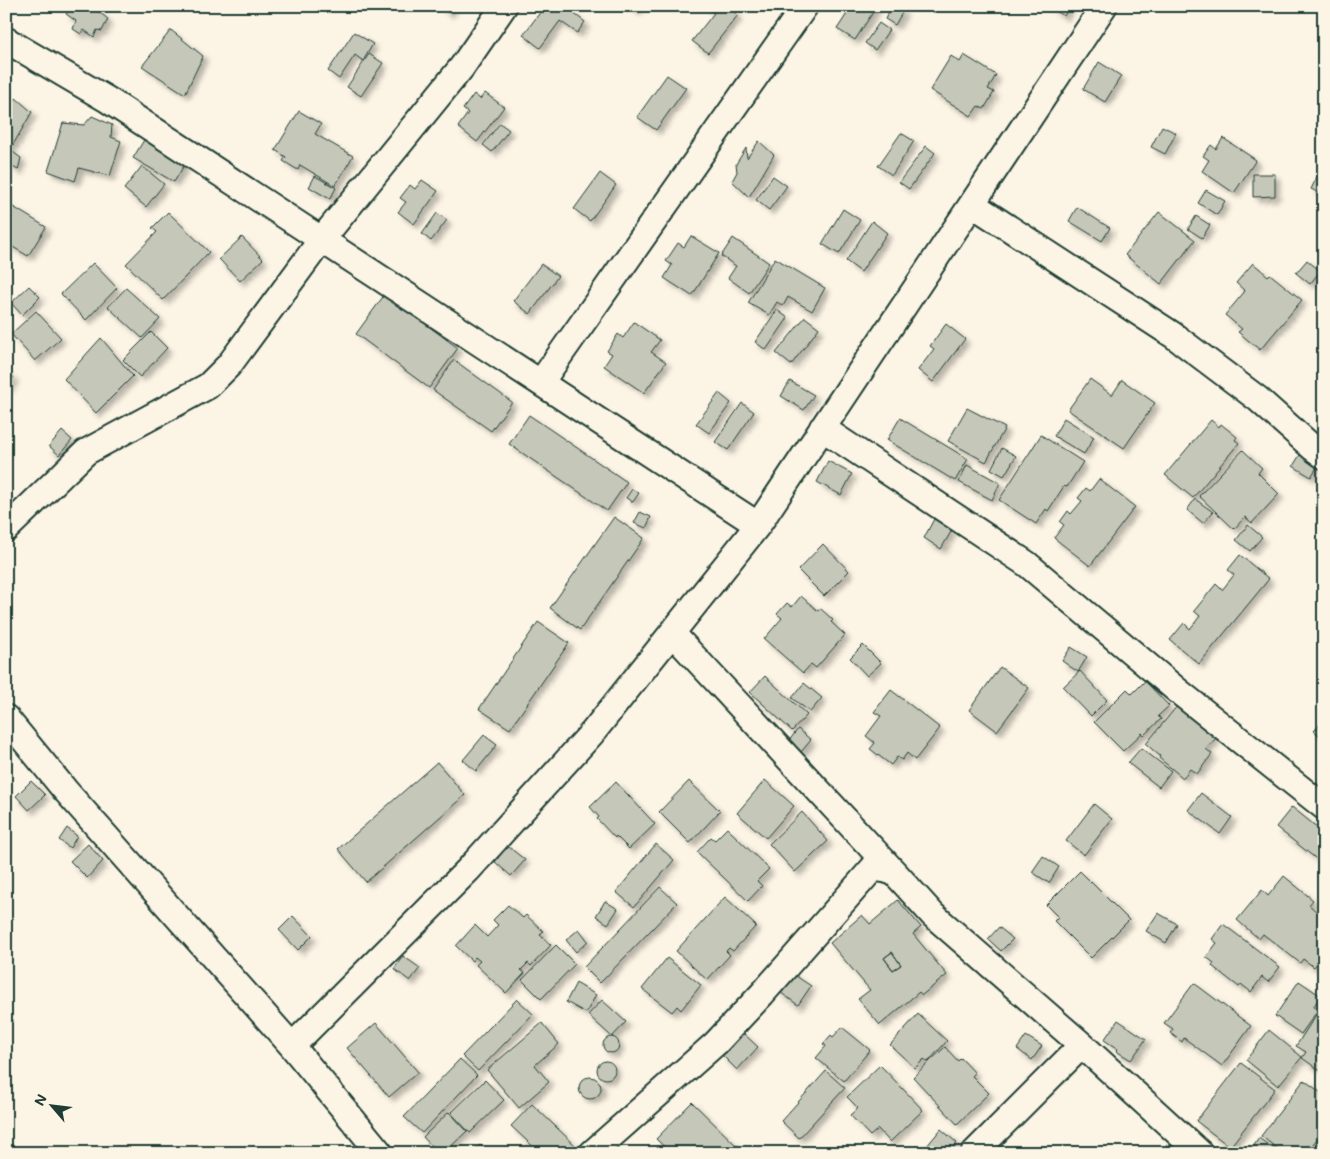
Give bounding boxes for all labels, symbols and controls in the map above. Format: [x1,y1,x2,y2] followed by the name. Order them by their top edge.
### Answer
[28,1082,78,1132] north arrow
[29,1091,51,1109] text: N

